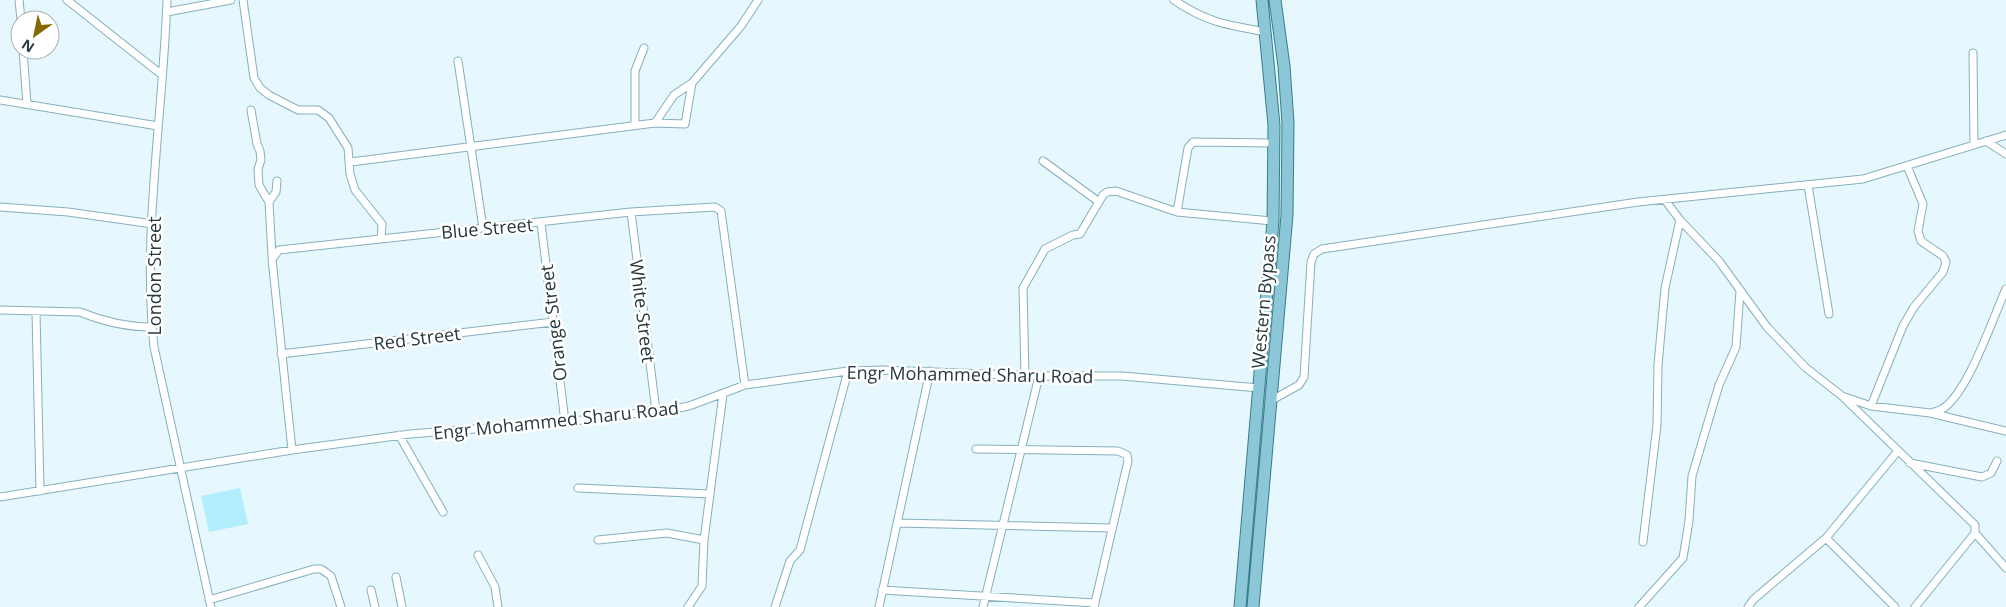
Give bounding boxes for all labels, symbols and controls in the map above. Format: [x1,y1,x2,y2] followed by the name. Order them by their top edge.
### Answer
[10,10,60,60] north arrow
[18,35,38,57] text: N
[440,212,534,244] street label: Blue Street
[142,216,166,336] street label: London Street
[1245,234,1281,370] street label: Western Bypass
[625,258,661,364] street label: White Street
[534,263,572,383] street label: Orange Street
[372,321,462,355] street label: Red Street
[846,360,1094,388] street label: Engr Mohammed Sharu Road
[432,395,680,445] street label: Engr Mohammed Sharu Road

